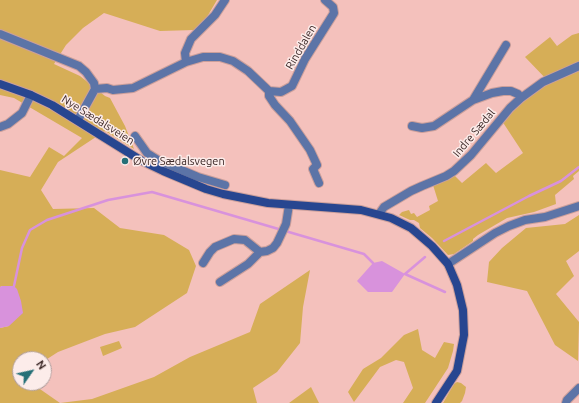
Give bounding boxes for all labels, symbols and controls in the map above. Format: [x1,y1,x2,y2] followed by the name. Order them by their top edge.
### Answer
[283,22,319,72] street label: Rinddalen
[59,92,137,148] street label: Nye Sædalsveien
[450,106,498,160] street label: Indre Sædal
[133,154,225,168] place label: Øvre Sædalsvegen
[120,156,130,166] marker: Øvre Sædalsvegen
[12,351,52,391] north arrow
[34,358,48,372] text: N

